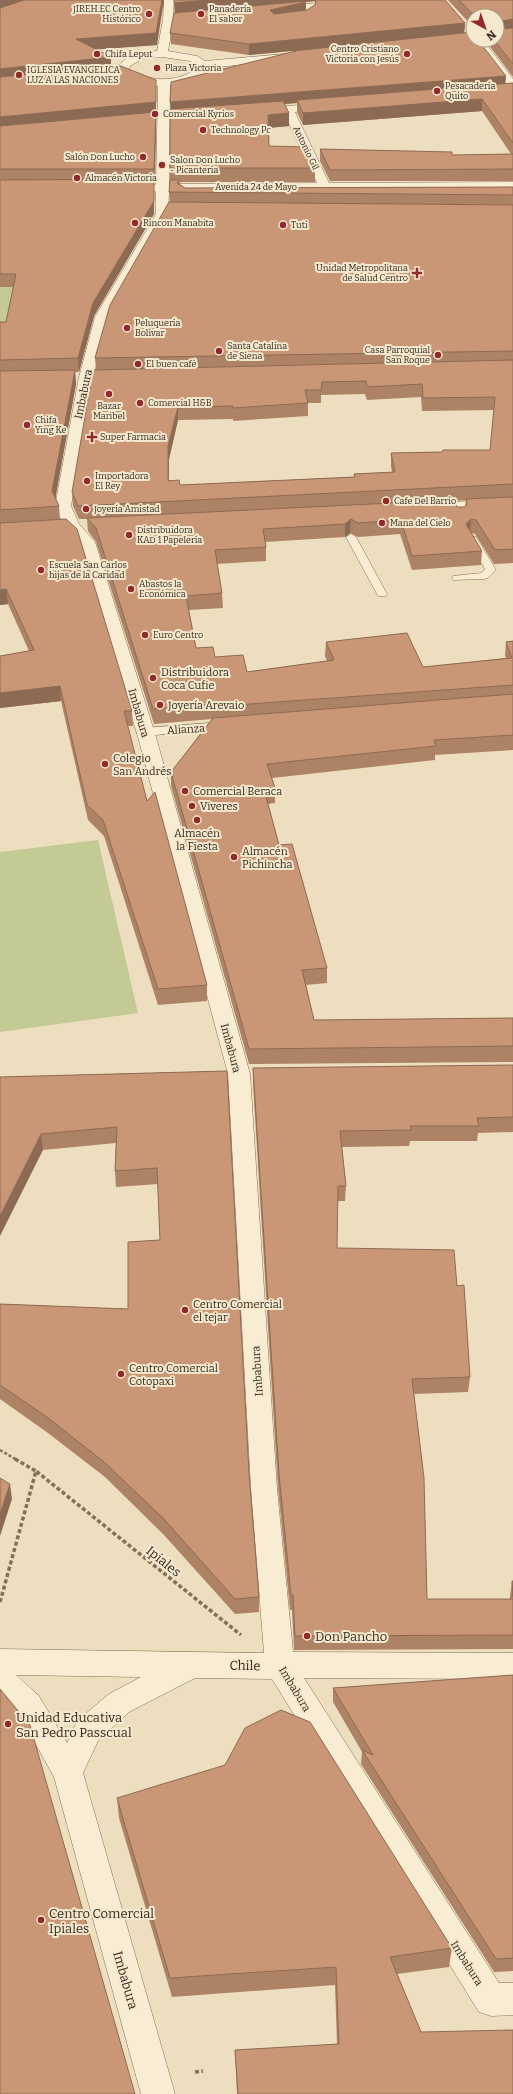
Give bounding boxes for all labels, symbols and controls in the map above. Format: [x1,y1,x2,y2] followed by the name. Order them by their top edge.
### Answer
[72,4,141,24] place label: JIREH.EC Centro Histórico
[209,4,251,24] place label: Panadería El sabor
[465,8,505,48] north arrow
[144,9,154,19] marker: JIREH.EC Centro Histórico
[196,9,206,19] marker: Panadería El sabor
[483,28,499,43] text: N
[325,44,399,64] place label: Centro Cristiano Victoria con Jesús
[92,49,102,59] marker: Chifa Leput
[105,49,153,59] place label: Chifa Leput
[402,49,412,59] marker: Centro Cristiano Victoria con Jesús
[152,63,162,73] marker: Plaza Victoria
[165,63,221,73] place label: Plaza Victoria
[27,65,121,85] place label: IGLESIA EVANGELICA LUZ A LAS NACIONES
[14,70,24,80] marker: IGLESIA EVANGELICA LUZ A LAS NACIONES
[445,81,495,101] place label: Pesacadería Quito
[432,86,442,96] marker: Pesacadería Quito
[150,109,160,119] marker: Comercial Kyrios
[163,109,234,119] place label: Comercial Kyrios
[291,124,321,172] street label: Antonio Gil
[198,125,208,135] marker: Technology Pc
[211,125,271,135] place label: Technology Pc
[65,152,135,162] place label: Salón Don Lucho
[138,152,148,162] marker: Salón Don Lucho
[170,155,240,175] place label: Salon Don Lucho - Picanteria
[157,160,167,170] marker: Salon Don Lucho - Picanteria
[72,173,82,183] marker: Almacén Victoria
[85,173,157,183] place label: Almacén Victoria
[215,182,297,192] street label: Avenida 24 de Mayo
[130,218,140,228] marker: Rincon Manabita
[143,218,214,228] place label: Rincon Manabita
[278,220,288,230] marker: Tuti
[291,220,308,230] place label: Tuti
[316,263,408,283] place label: Unidad Metropolitana de Salud Centro
[411,267,423,279] marker: Unidad Metropolitana de Salud Centro
[135,318,180,338] place label: Peluquería Bolivar
[122,323,132,333] marker: Peluquería Bolivar
[227,341,287,361] place label: Santa Catalina de Siena
[365,345,430,365] place label: Casa Parroquial San Roque
[214,346,224,356] marker: Santa Catalina de Siena
[433,350,443,360] marker: Casa Parroquial San Roque
[133,359,143,369] marker: El buen café
[146,359,197,369] place label: El buen café
[72,368,95,420] street label: Imbabura
[104,389,114,399] marker: Bazar Maribel
[135,398,145,408] marker: Comercial H&B
[148,398,212,408] place label: Comercial H&B
[93,401,125,421] place label: Bazar Maribel
[35,415,66,435] place label: Chifa Ying Ke
[22,420,32,430] marker: Chifa Ying Ke
[87,432,97,442] marker: Super Farmacia
[100,432,166,442] place label: Super Farmacia
[95,471,149,491] place label: Importadora El Rey
[82,476,92,486] marker: Importadora El Rey
[381,496,391,506] marker: Cafe Del Barrio
[394,496,456,506] place label: Cafe Del Barrio
[81,504,91,514] marker: Joyería Amistad
[93,504,160,514] place label: Joyería Amistad
[377,518,387,528] marker: Mana del Cielo
[390,518,451,528] place label: Mana del Cielo
[137,525,202,545] place label: Distribuidora KAD 1 Papelería
[124,530,134,540] marker: Distribuidora KAD 1 Papelería
[49,560,127,580] place label: Escuela San Carlos hijas de la Caridad
[36,565,46,575] marker: Escuela San Carlos hijas de la Caridad
[139,579,186,599] place label: Abastos la Económica
[126,584,136,594] marker: Abastos la Económica
[140,630,150,640] marker: Euro Centro
[153,630,203,640] place label: Euro Centro
[161,666,229,692] place label: Distribuidora Coca Cufie
[148,673,158,683] marker: Distribuidora Coca Cufie
[125,687,152,739] street label: Imbabura
[167,699,244,712] place label: Joyería Arevaio
[155,700,165,710] marker: Joyería Arevaio
[167,722,206,737] street label: Alianza
[113,752,171,778] place label: Colegio San Andrés
[100,759,110,769] marker: Colegio San Andrés
[193,785,282,798] place label: Comercial Beraca
[180,786,190,796] marker: Comercial Beraca
[200,800,238,813] place label: Viveres
[187,801,197,811] marker: Viveres
[192,815,202,825] marker: Almacén la Fiesta
[174,827,220,853] place label: Almacén la Fiesta
[242,845,293,871] place label: Almacén Pichincha
[229,852,239,862] marker: Almacén Pichincha
[218,1022,243,1074] street label: Imbabura
[193,1298,282,1324] place label: Centro Comercial el tejar
[180,1305,190,1315] marker: Centro Comercial el tejar
[249,1345,266,1397] street label: Imbabura
[129,1362,218,1388] place label: Centro Comercial Cotopaxi
[116,1369,126,1379] marker: Centro Comercial Cotopaxi
[143,1543,184,1580] street label: Ipiales
[315,1629,387,1644] place label: Don Pancho
[302,1631,312,1641] marker: Don Pancho
[229,1658,261,1673] street label: Chile
[276,1664,313,1714] street label: Imbabura
[16,1710,132,1740] place label: Unidad Educativa San Pedro Passcual
[3,1719,13,1729] marker: Unidad Educativa San Pedro Passcual
[49,1906,154,1936] place label: Centro Comercial Ipiales
[36,1915,46,1925] marker: Centro Comercial Ipiales
[448,1938,485,1988] street label: Imbabura
[110,1949,141,2011] street label: Imbabura

